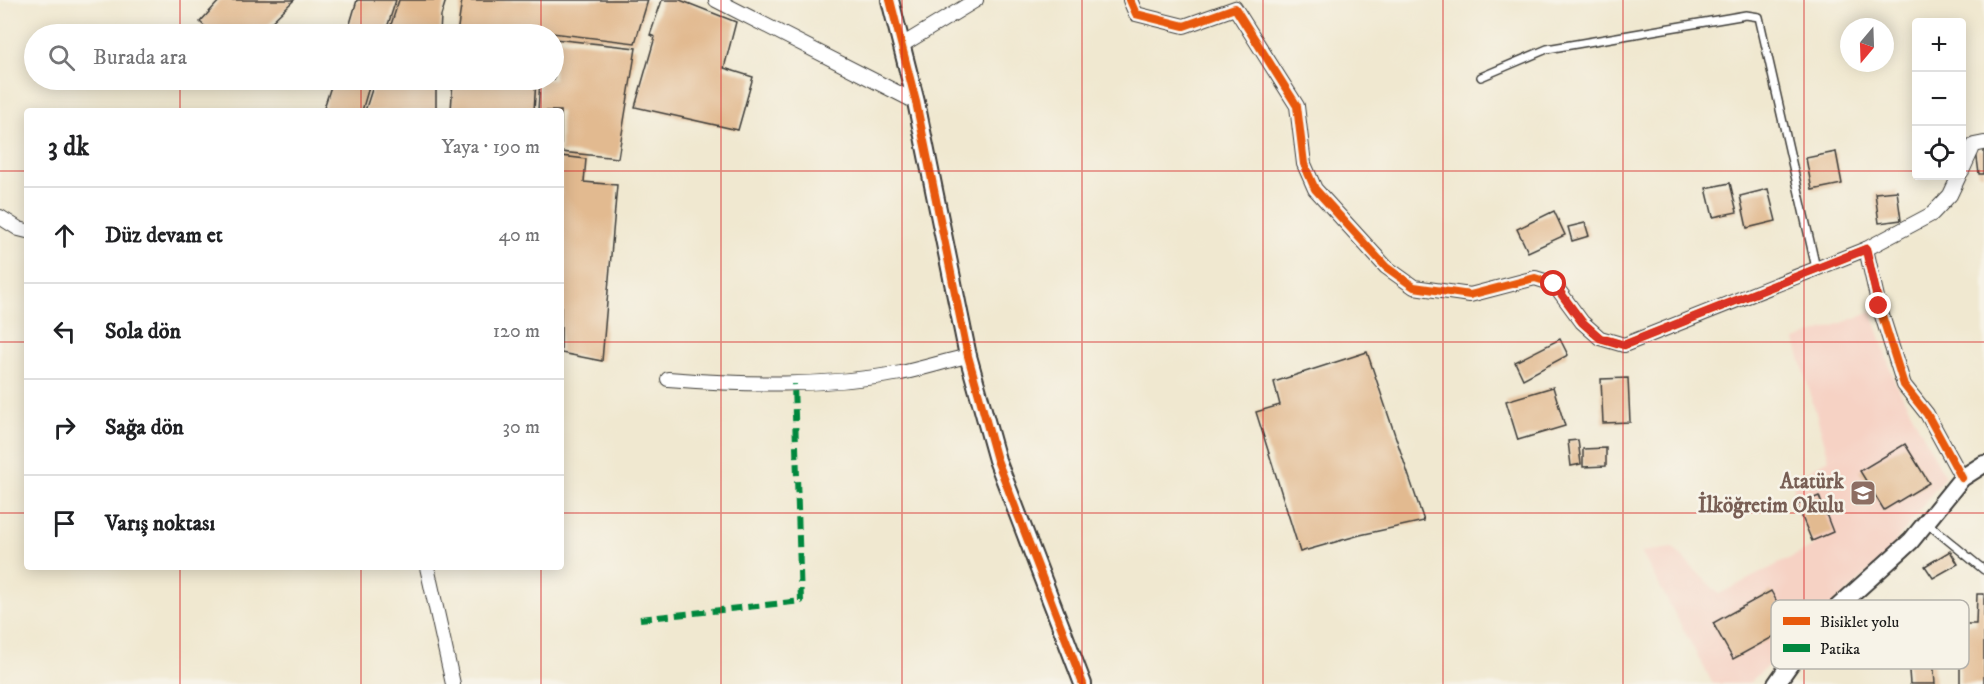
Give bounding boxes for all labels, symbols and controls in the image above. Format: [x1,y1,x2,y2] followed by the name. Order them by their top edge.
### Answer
[1840,18,1894,72] north arrow
[1912,18,1966,180] map controls
[1912,18,1966,72] button: +
[24,24,564,90] search box
[45,41,78,74] icon: search
[93,44,187,71] text: Burada ara
[1912,72,1966,126] button: −
[1912,126,1966,180] button: locate
[48,131,89,164] text: 3 dk
[442,135,540,160] text: Yaya · 190 m
[48,219,81,252] icon: ahead
[105,222,223,249] text: Düz devam et
[498,223,540,248] text: 40 m
[1540,270,1566,296] route start
[1865,292,1891,318] route end
[48,315,81,348] icon: left
[105,318,181,345] text: Sola dön
[493,319,540,344] text: 120 m
[48,411,81,444] icon: right
[105,414,184,441] text: Sağa dön
[502,415,540,440] text: 30 m
[1698,469,1845,519] place label: Atatürk İlköğretim Okulu
[1848,478,1878,508] school or university icon: Atatürk İlköğretim Okulu
[48,507,81,540] icon: arrive
[105,510,215,537] text: Varış noktası
[1771,600,1969,669] legend
[1820,612,1900,632] text: Bisiklet yolu
[1820,639,1860,659] text: Patika

